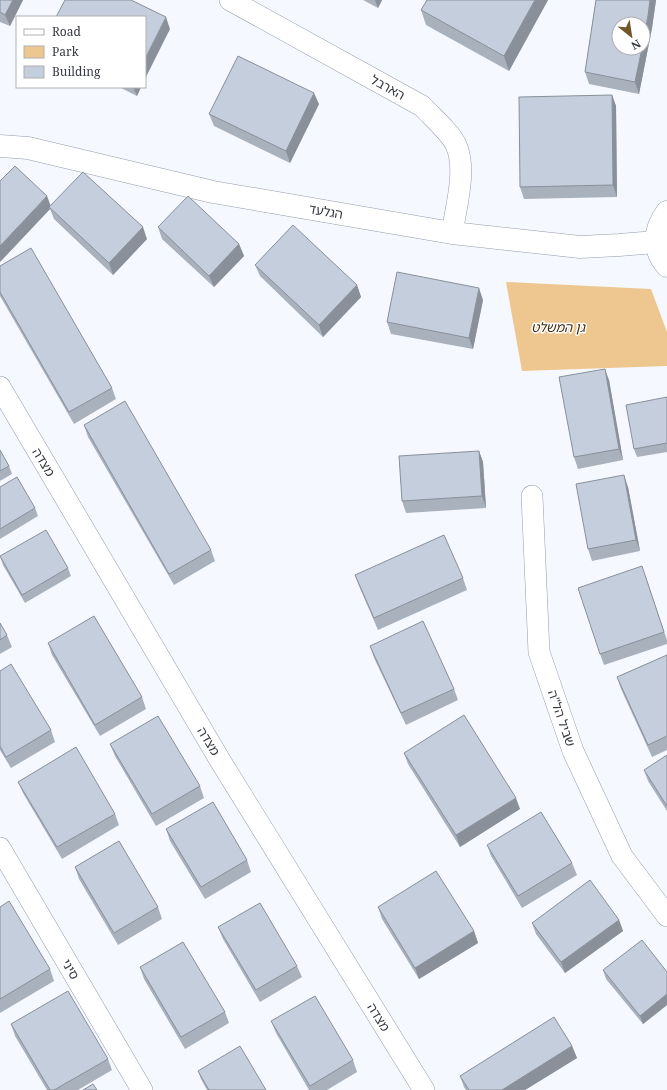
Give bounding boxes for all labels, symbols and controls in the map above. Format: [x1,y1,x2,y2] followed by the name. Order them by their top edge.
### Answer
[16,16,146,88] legend
[611,16,651,56] north arrow
[52,23,82,40] text: Road
[628,36,644,54] text: N
[52,43,80,60] text: Park
[52,63,101,80] text: Building
[368,70,408,104] street label: הארבל
[308,199,344,223] street label: הגלעד
[531,318,586,336] park label: גן המשלט
[28,444,60,480] street label: מצדה
[544,687,580,749] street label: שביל הל"ה
[193,723,225,759] street label: מצדה
[58,956,84,982] street label: סיני
[363,999,395,1035] street label: מצדה

